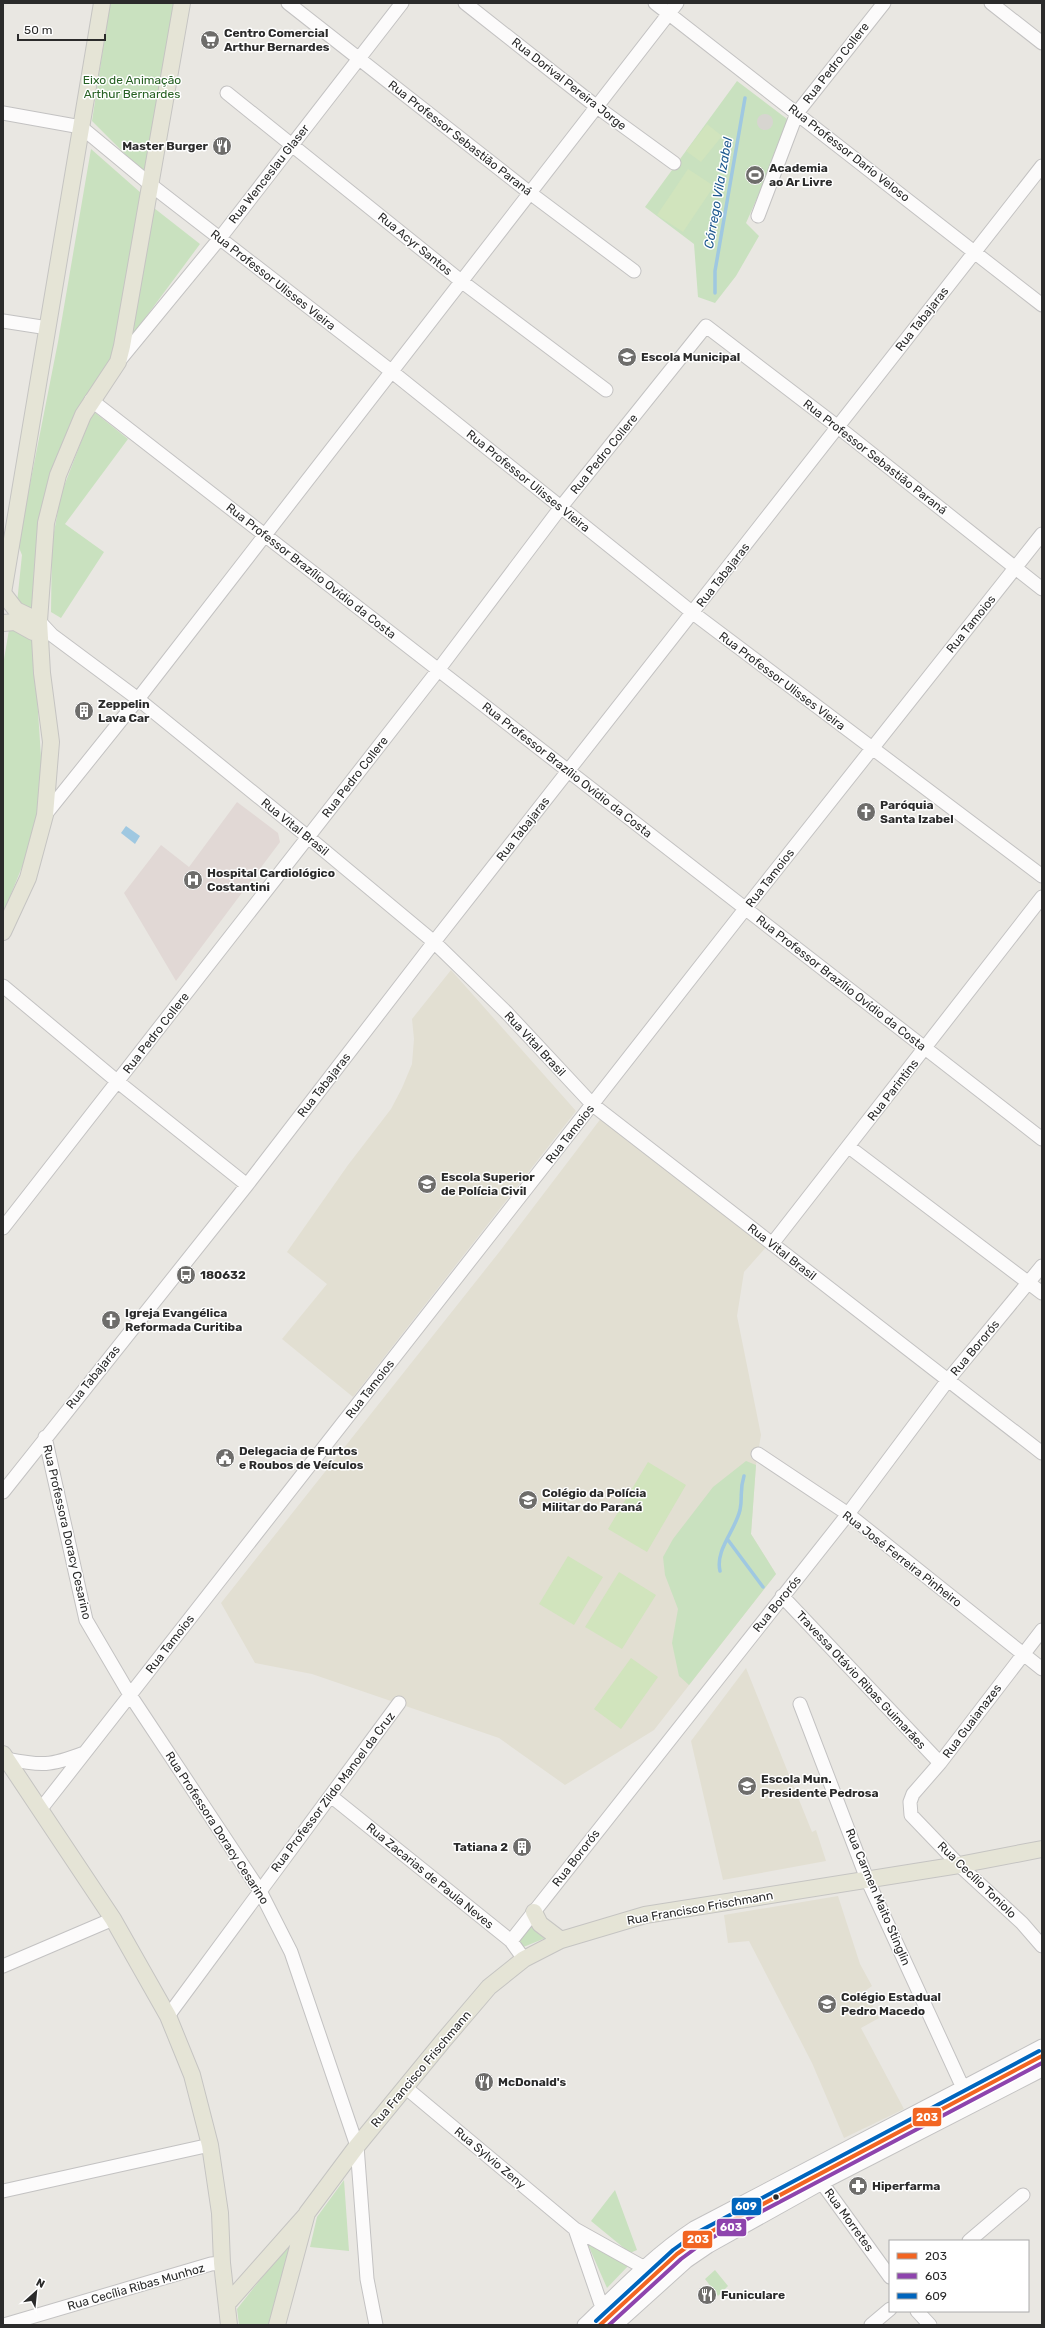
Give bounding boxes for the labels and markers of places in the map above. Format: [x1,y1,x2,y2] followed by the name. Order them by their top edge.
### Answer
[224,26,330,54] place label: Centro Comercial Arthur Bernardes
[199,29,221,51] supermarket icon: Centro Comercial Arthur Bernardes
[211,135,233,157] restaurant icon: Master Burger
[122,139,209,153] place label: Master Burger
[769,161,832,189] place label: Academia ao Ar Livre
[744,164,766,186] sports icon: Academia ao Ar Livre
[616,346,638,368] school or university icon: Escola Municipal
[641,350,740,364] place label: Escola Municipal
[98,697,150,725] place label: Zeppelin Lava Car
[73,700,95,722] building icon: Zeppelin Lava Car
[880,798,954,826] place label: Paróquia Santa Izabel
[855,801,877,823] church icon: Paróquia Santa Izabel
[207,866,335,894] place label: Hospital Cardiológico Costantini
[182,869,204,891] hospital icon: Hospital Cardiológico Costantini
[441,1170,535,1198] place label: Escola Superior de Polícia Civil
[416,1173,438,1195] school or university icon: Escola Superior de Polícia Civil
[175,1264,197,1286] bus stop icon: 180632
[200,1268,246,1282] place label: 180632
[125,1306,242,1334] place label: Igreja Evangélica Reformada Curitiba
[100,1309,122,1331] church icon: Igreja Evangélica Reformada Curitiba
[239,1444,364,1472] place label: Delegacia de Furtos e Roubos de Veículos
[214,1447,236,1469] public building icon: Delegacia de Furtos e Roubos de Veículos
[542,1486,646,1514] place label: Colégio da Polícia Militar do Paraná
[517,1489,539,1511] school or university icon: Colégio da Polícia Militar do Paraná
[761,1772,879,1800] place label: Escola Mun. Presidente Pedrosa
[736,1775,758,1797] school or university icon: Escola Mun. Presidente Pedrosa
[511,1836,533,1858] building icon: Tatiana 2
[453,1840,508,1854] place label: Tatiana 2
[841,1990,941,2018] place label: Colégio Estadual Pedro Macedo
[816,1993,838,2015] school or university icon: Colégio Estadual Pedro Macedo
[473,2071,495,2093] restaurant icon: McDonald's
[498,2075,566,2089] place label: McDonald's
[847,2175,869,2197] pharmacy icon: Hiperfarma
[872,2179,940,2193] place label: Hiperfarma
[771,2192,781,2202] unlabelled marker
[696,2284,718,2306] restaurant icon: Funiculare
[721,2288,785,2302] place label: Funiculare

